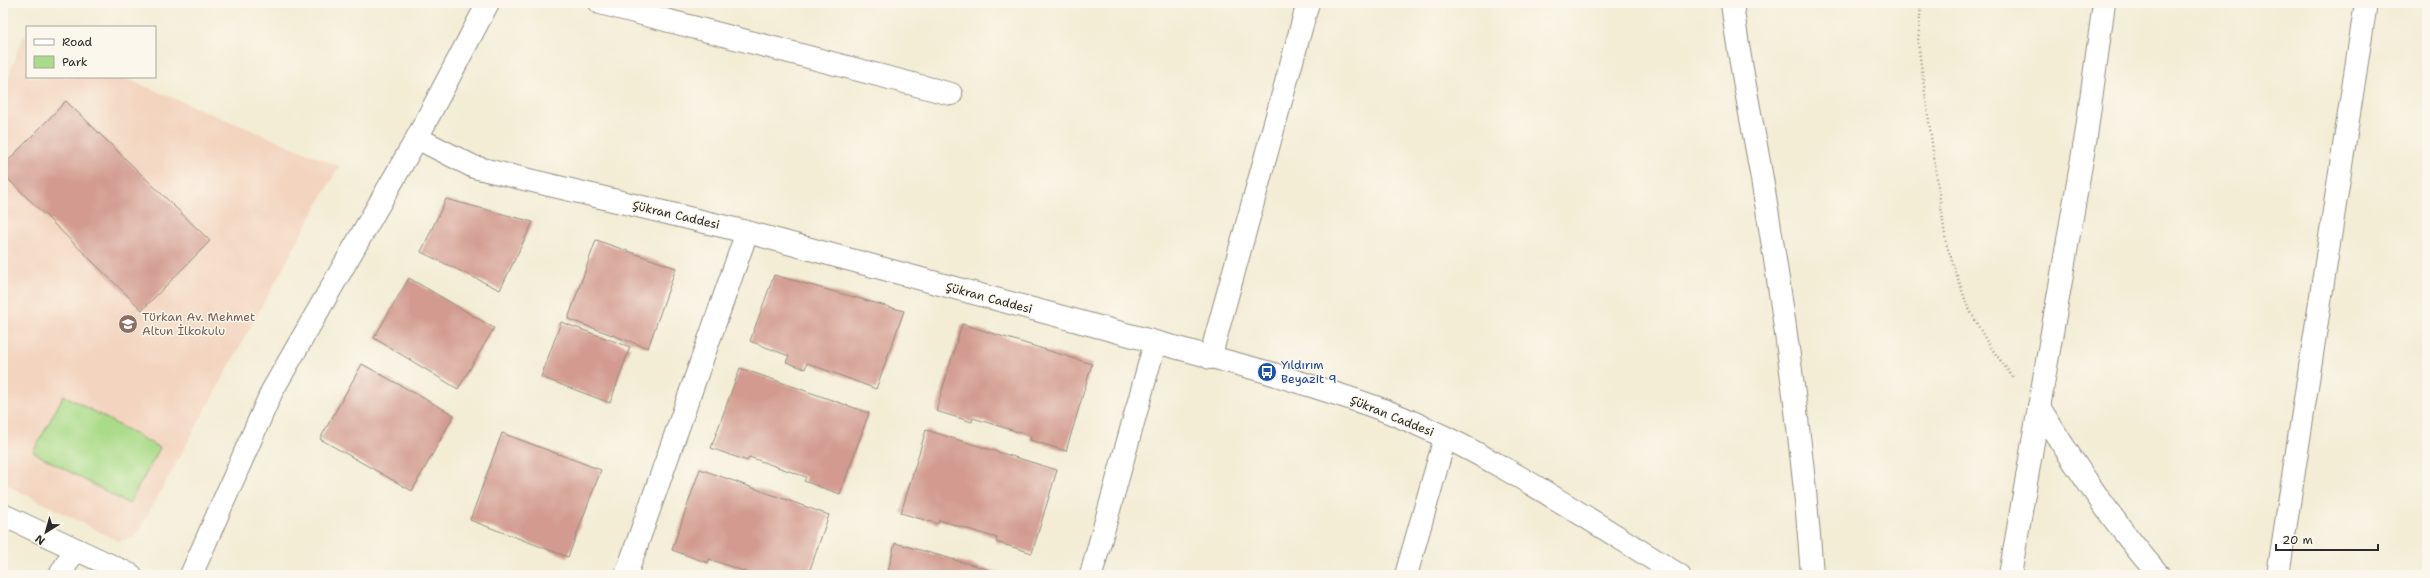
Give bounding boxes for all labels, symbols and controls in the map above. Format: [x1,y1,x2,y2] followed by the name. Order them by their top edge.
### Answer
[26,26,156,78] legend
[62,34,93,50] text: Road
[62,54,88,70] text: Park
[631,197,721,233] street label: Şükran Caddesi
[944,279,1034,317] street label: Şükran Caddesi
[142,309,255,339] place label: Türkan Av. Mehmet Altun İlkokulu
[117,313,139,335] school or university icon: Türkan Av. Mehmet Altun İlkokulu
[1281,357,1337,387] place label: Yıldırım Beyazit 9
[1256,361,1278,383] bus stop icon: Yıldırım Beyazit 9
[1348,392,1436,440] street label: Şükran Caddesi
[26,512,66,552] north arrow
[2276,526,2378,552] scale bar
[32,531,48,548] text: N
[2282,532,2313,548] text: 20 m

